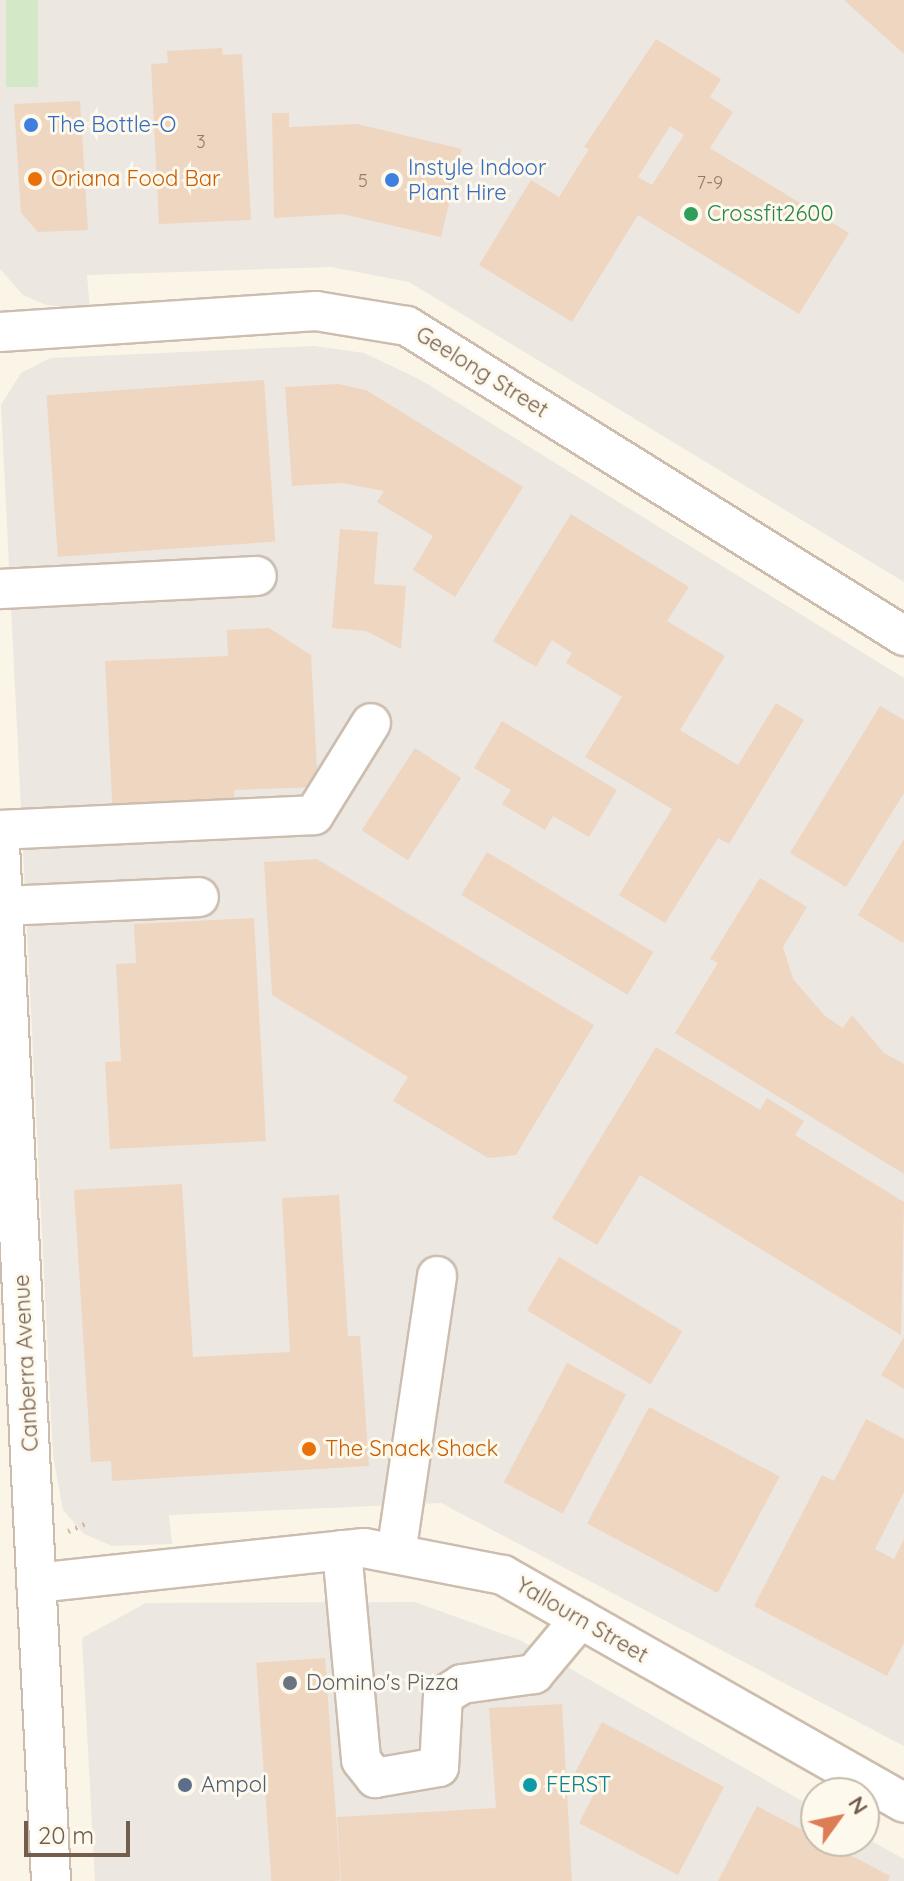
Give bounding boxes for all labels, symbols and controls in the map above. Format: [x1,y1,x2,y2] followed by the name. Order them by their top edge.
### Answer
[47,112,176,138] place label: The Bottle-O
[22,116,40,134] marker: The Bottle-O
[196,131,206,153] house number: 3
[408,154,546,206] place label: Instyle Indoor Plant Hire
[51,166,221,192] place label: Oriana Food Bar
[26,170,44,188] marker: Oriana Food Bar
[358,170,368,192] house number: 5
[383,171,401,189] marker: Instyle Indoor Plant Hire
[697,172,723,194] house number: 7-9
[707,201,834,227] place label: Crossfit2600
[682,205,700,223] marker: Crossfit2600
[411,321,553,423] street label: Geelong Street
[8,1274,44,1452] street label: Canberra Avenue
[325,1436,498,1462] place label: The Snack Shack
[300,1440,318,1458] marker: The Snack Shack
[511,1572,653,1668] street label: Yallourn Street
[306,1670,459,1696] place label: Domino's Pizza
[281,1674,299,1692] marker: Domino's Pizza
[201,1772,267,1798] place label: Ampol
[546,1772,611,1798] place label: FERST
[176,1776,194,1794] marker: Ampol
[521,1776,539,1794] marker: FERST
[800,1777,880,1857] north arrow
[842,1791,875,1819] text: N
[28,1805,134,1855] scale bar
[38,1820,94,1850] text: 20 m

